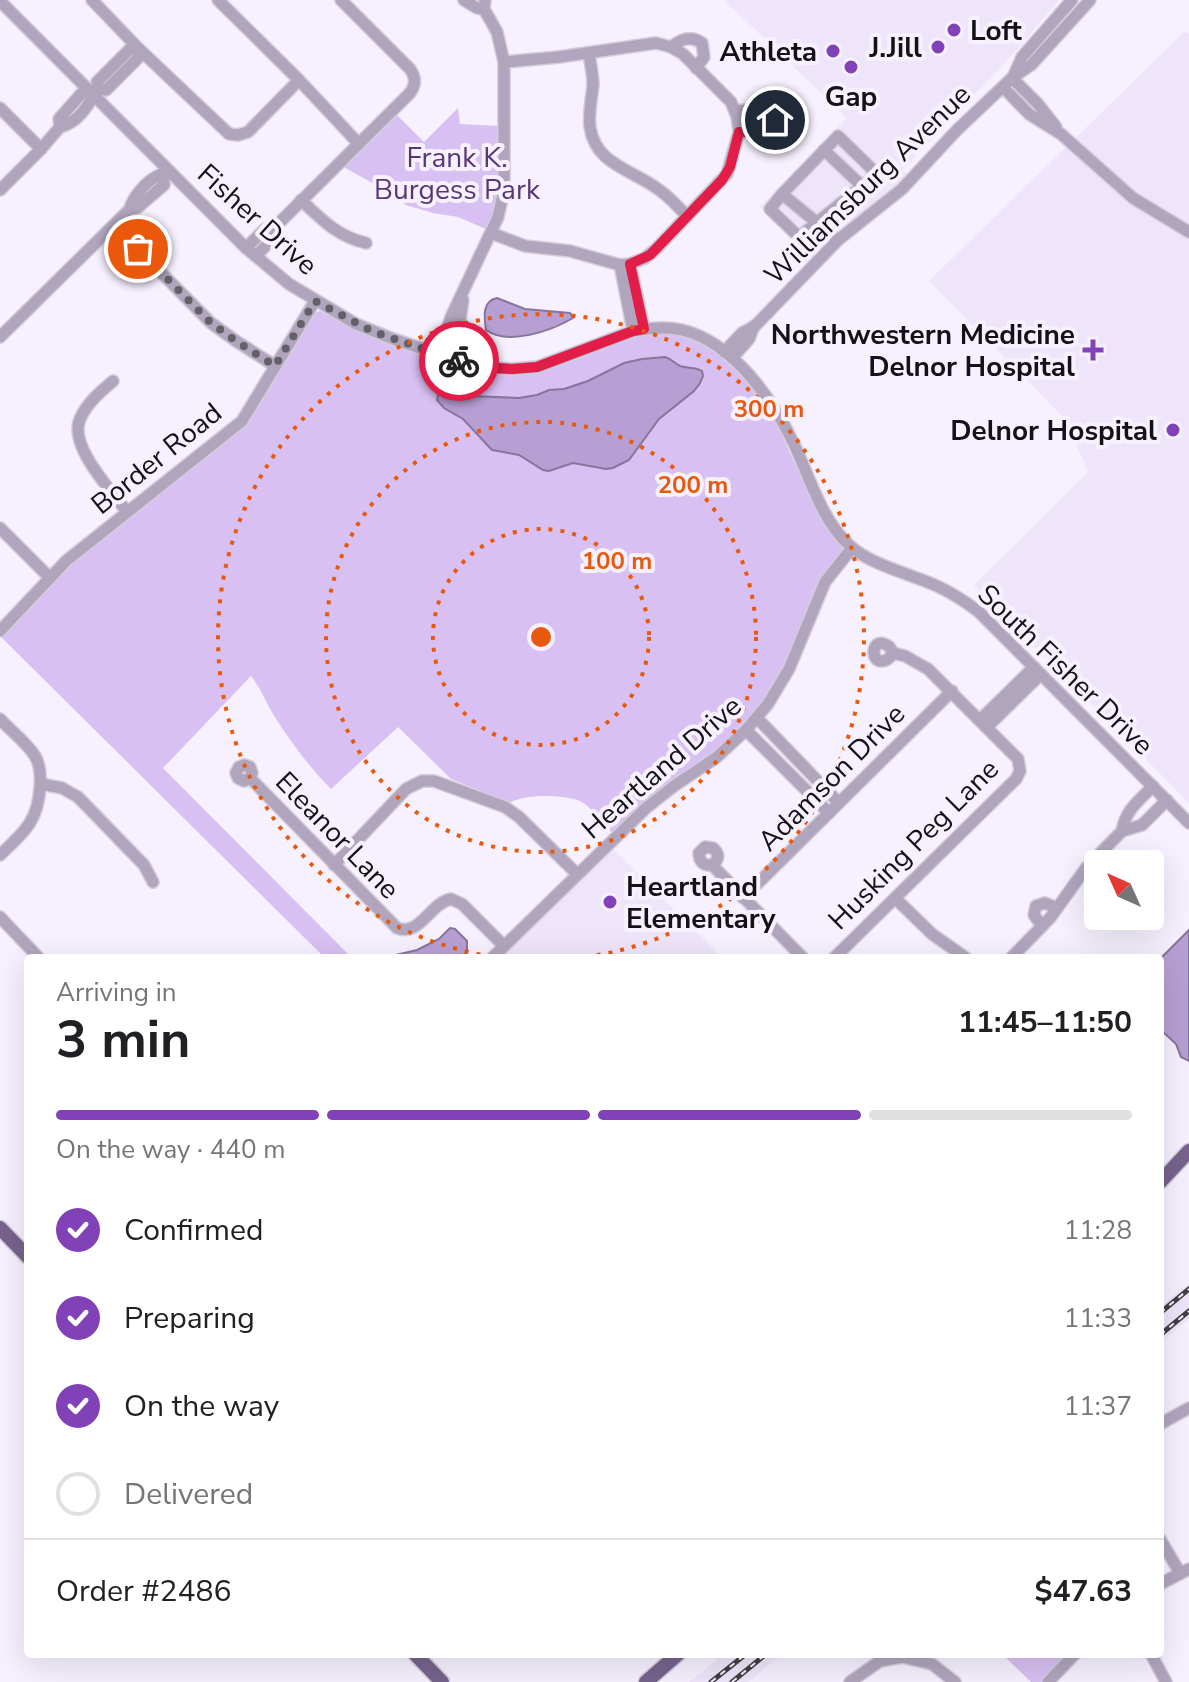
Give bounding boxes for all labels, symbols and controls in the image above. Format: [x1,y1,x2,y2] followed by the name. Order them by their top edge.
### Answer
[970,12,1022,50] place label: Loft
[945,21,963,39] marker: Loft
[869,29,922,67] place label: J.Jill
[719,33,817,71] place label: Athleta
[929,38,947,56] marker: J.Jill
[824,42,842,60] marker: Athleta
[842,58,860,76] marker: Gap
[756,76,979,293] street label: Williamsburg Avenue
[825,78,877,116] place label: Gap
[741,86,809,154] pin
[753,98,797,142] icon: home
[374,139,541,209] park label: Frank K. Burgess Park
[189,156,326,284] street label: Fisher Drive
[104,215,172,283] pin
[116,227,160,271] icon: bag
[771,316,1075,386] place label: Northwestern Medicine Delnor Hospital
[419,321,499,401] courier
[437,339,481,383] icon: bike
[1082,339,1104,361] marker: Northwestern Medicine Delnor Hospital
[734,393,804,425] text: 300 m
[83,394,230,523] street label: Border Road
[950,412,1157,450] place label: Delnor Hospital
[1164,421,1182,439] marker: Delnor Hospital
[658,469,728,501] text: 200 m
[582,545,652,577] text: 100 m
[969,576,1162,764] street label: South Fisher Drive
[527,623,555,651] centre of rings
[574,688,750,848] street label: Heartland Drive
[750,696,914,860] street label: Adamson Drive
[820,751,1007,938] street label: Husking Peg Lane
[267,764,408,908] street label: Eleanor Lane
[1084,850,1164,930] north arrow
[1084,850,1164,930] map controls
[626,868,776,938] place label: Heartland Elementary
[601,893,619,911] marker: Heartland Elementary
[56,975,177,1010] text: Arriving in
[958,1002,1132,1043] text: 11:45–11:50
[56,1004,191,1075] text: 3 min
[56,1132,285,1167] text: On the way · 440 m
[56,1208,100,1252] icon: check
[124,1210,264,1251] text: Confirmed
[1064,1213,1132,1248] text: 11:28
[56,1296,100,1340] icon: check
[124,1298,255,1339] text: Preparing
[1064,1301,1132,1336] text: 11:33
[56,1384,100,1428] icon: check
[124,1386,279,1427] text: On the way
[1064,1389,1132,1424] text: 11:37
[124,1474,253,1515] text: Delivered
[56,1571,231,1612] text: Order #2486
[1035,1571,1132,1612] text: $47.63

